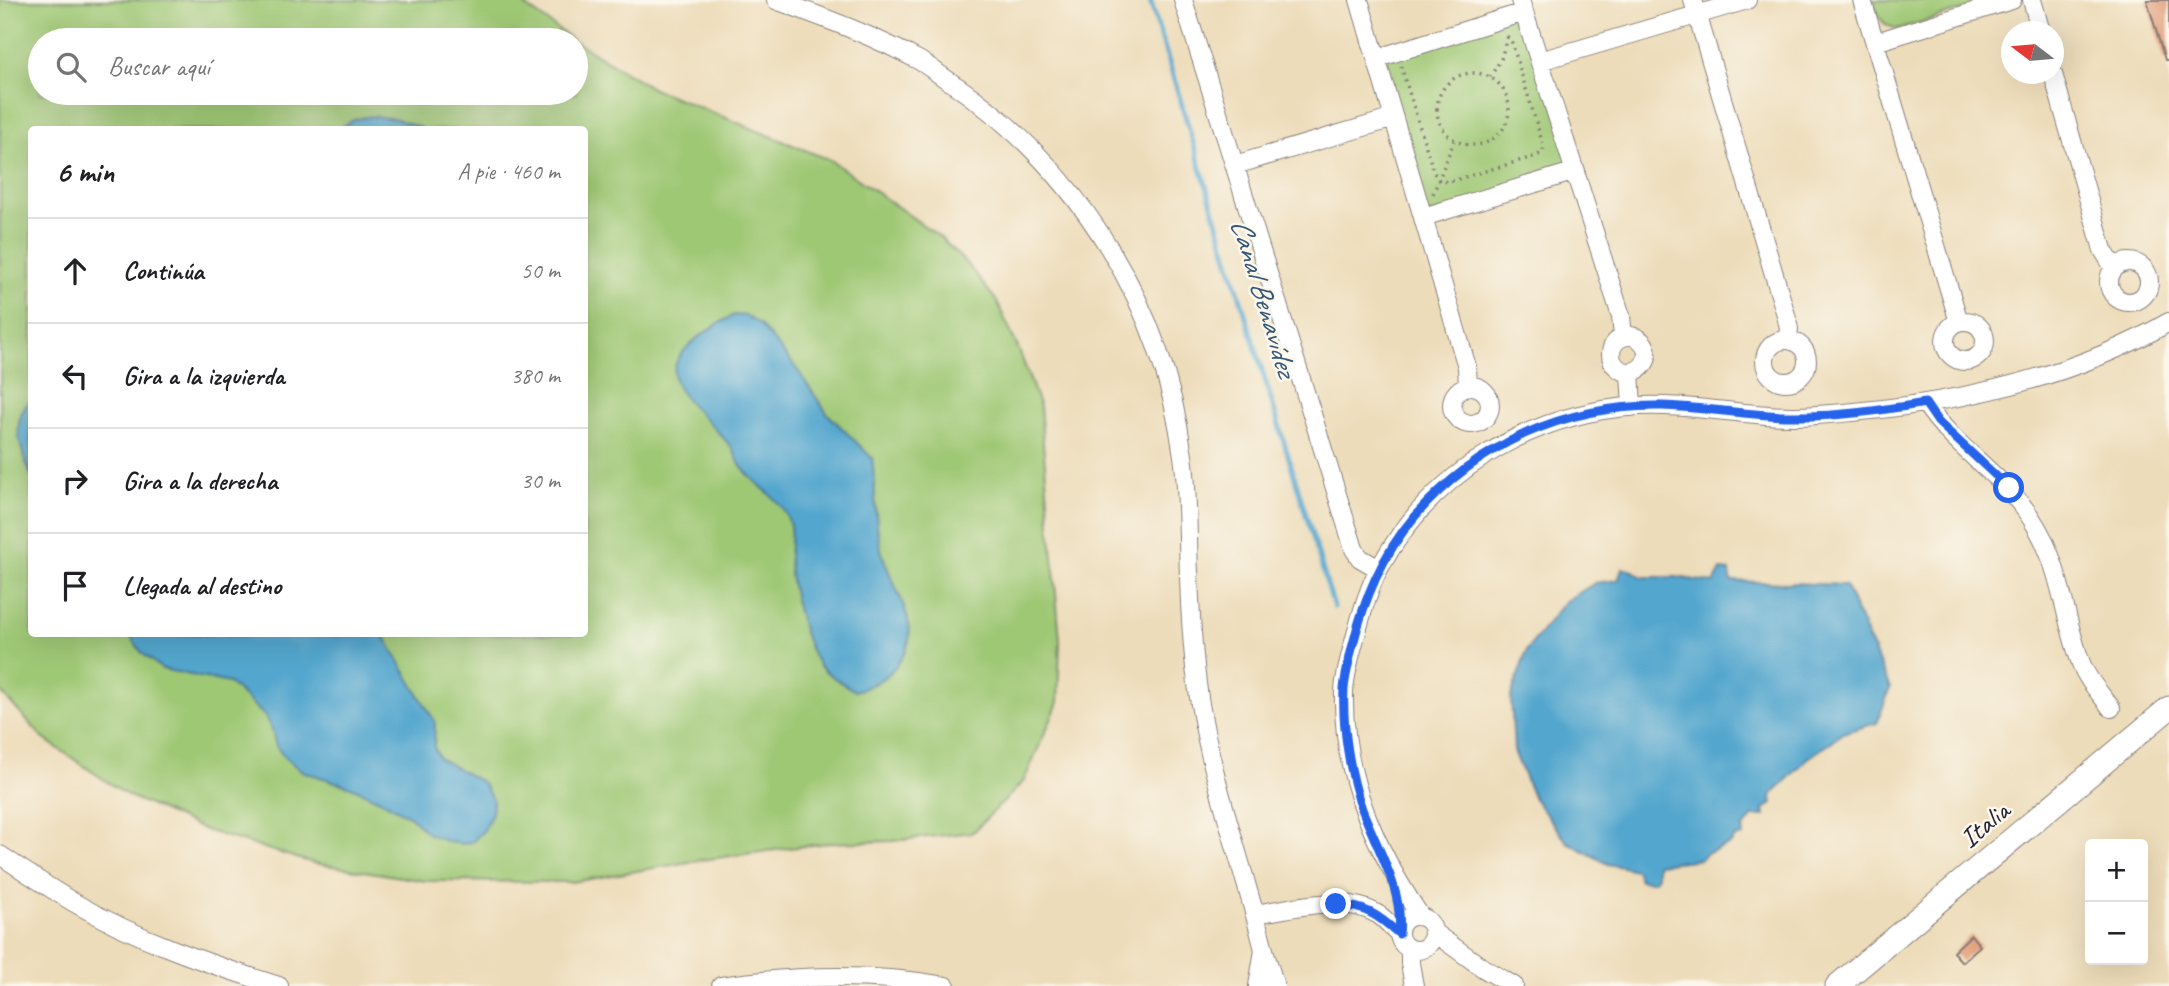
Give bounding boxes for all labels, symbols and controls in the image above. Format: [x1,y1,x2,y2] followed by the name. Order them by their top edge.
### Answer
[2001,21,2064,84] north arrow
[28,28,588,105] search box
[52,48,90,86] icon: search
[108,50,210,83] text: Buscar aquí
[56,153,114,191] text: 6 min
[457,157,560,186] text: A pie · 460 m
[1222,214,1307,385] water label: Canal Benavídez
[56,252,94,290] icon: ahead
[123,254,204,287] text: Continúa
[521,256,560,285] text: 50 m
[56,357,94,395] icon: left
[123,359,284,392] text: Gira a la izquierda
[511,361,560,390] text: 380 m
[56,462,94,500] icon: right
[123,464,277,497] text: Gira a la derecha
[521,466,560,495] text: 30 m
[1993,472,2024,503] route start
[56,567,94,605] icon: arrive
[123,569,281,602] text: Llegada al destino
[1952,792,2018,855] street label: Italia
[2085,839,2148,965] map controls
[2085,839,2148,902] button: +
[1320,888,1351,919] route end
[2085,902,2148,965] button: −

